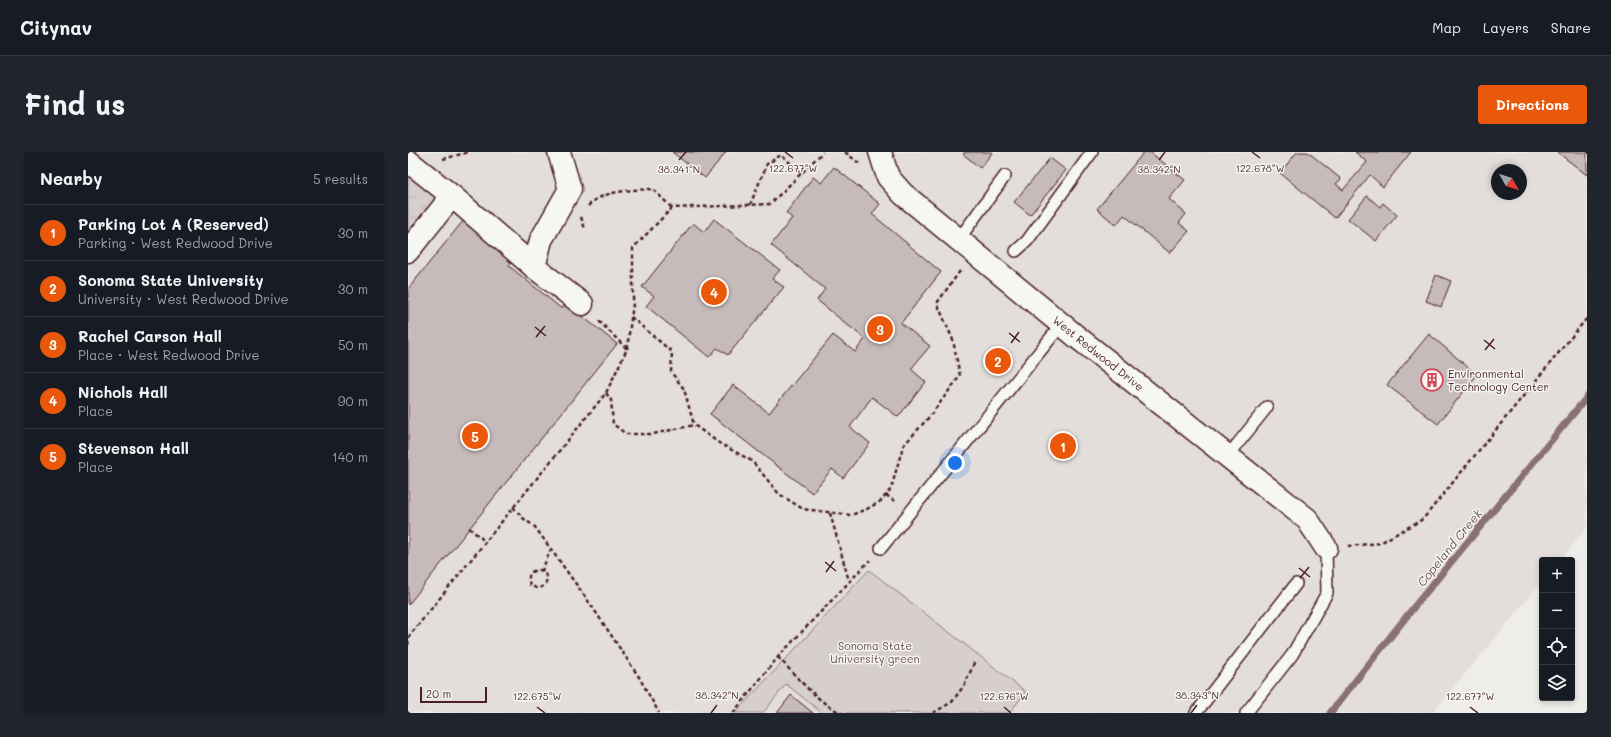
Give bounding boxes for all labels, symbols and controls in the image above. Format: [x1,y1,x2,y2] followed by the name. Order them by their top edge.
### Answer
[20,15,92,40] text: Citynav
[1432,18,1461,37] text: Map
[1483,18,1529,37] text: Layers
[1551,18,1591,37] text: Share
[1478,85,1587,124] button: Directions
[24,86,125,122] text: Find us
[769,161,817,175] text: 122.677°W
[1236,161,1285,175] text: 122.678°W
[658,162,700,176] text: 38.341°N
[1137,162,1181,176] text: 38.342°N
[1491,164,1527,200] north arrow
[40,167,102,189] text: Nearby
[313,170,368,187] text: 5 results
[78,214,269,234] text: Parking Lot A (Reserved)
[50,224,56,241] text: 1
[338,224,368,241] text: 30 m
[78,234,273,251] text: Parking · West Redwood Drive
[78,270,264,290] text: Sonoma State University
[701,277,727,307] pin: 4
[49,280,57,297] text: 2
[338,280,368,297] text: 30 m
[78,290,289,307] text: University · West Redwood Drive
[1050,312,1147,394] street label: West Redwood Drive
[867,314,893,344] pin: 3
[78,326,222,346] text: Rachel Carson Hall
[49,336,57,353] text: 3
[338,336,368,353] text: 50 m
[78,346,260,363] text: Place · West Redwood Drive
[985,346,1011,376] pin: 2
[1448,366,1549,394] place label: Environmental Technology Center
[1419,367,1445,393] building icon: Environmental Technology Center
[78,382,168,402] text: Nichols Hall
[49,392,57,409] text: 4
[338,392,368,409] text: 90 m
[78,402,113,419] text: Place
[462,421,488,451] pin: 5
[1050,431,1076,461] pin: 1
[78,438,189,458] text: Stevenson Hall
[49,448,57,465] text: 5
[332,448,368,465] text: 140 m
[945,453,965,473] your location
[78,458,113,475] text: Place
[1413,505,1486,589] water label: Copeland Creek
[1539,557,1575,701] map controls
[1539,557,1575,593] button: +
[1539,593,1575,629] button: −
[1539,629,1575,665] button: locate
[830,638,920,666] park label: Sonoma State University green
[1539,665,1575,701] button: layers
[420,685,487,704] scale bar
[426,686,451,701] text: 20 m
[695,688,739,702] text: 38.342°N
[1175,688,1219,702] text: 38.343°N
[513,689,562,703] text: 122.675°W
[980,689,1029,703] text: 122.676°W
[1446,689,1494,703] text: 122.677°W

